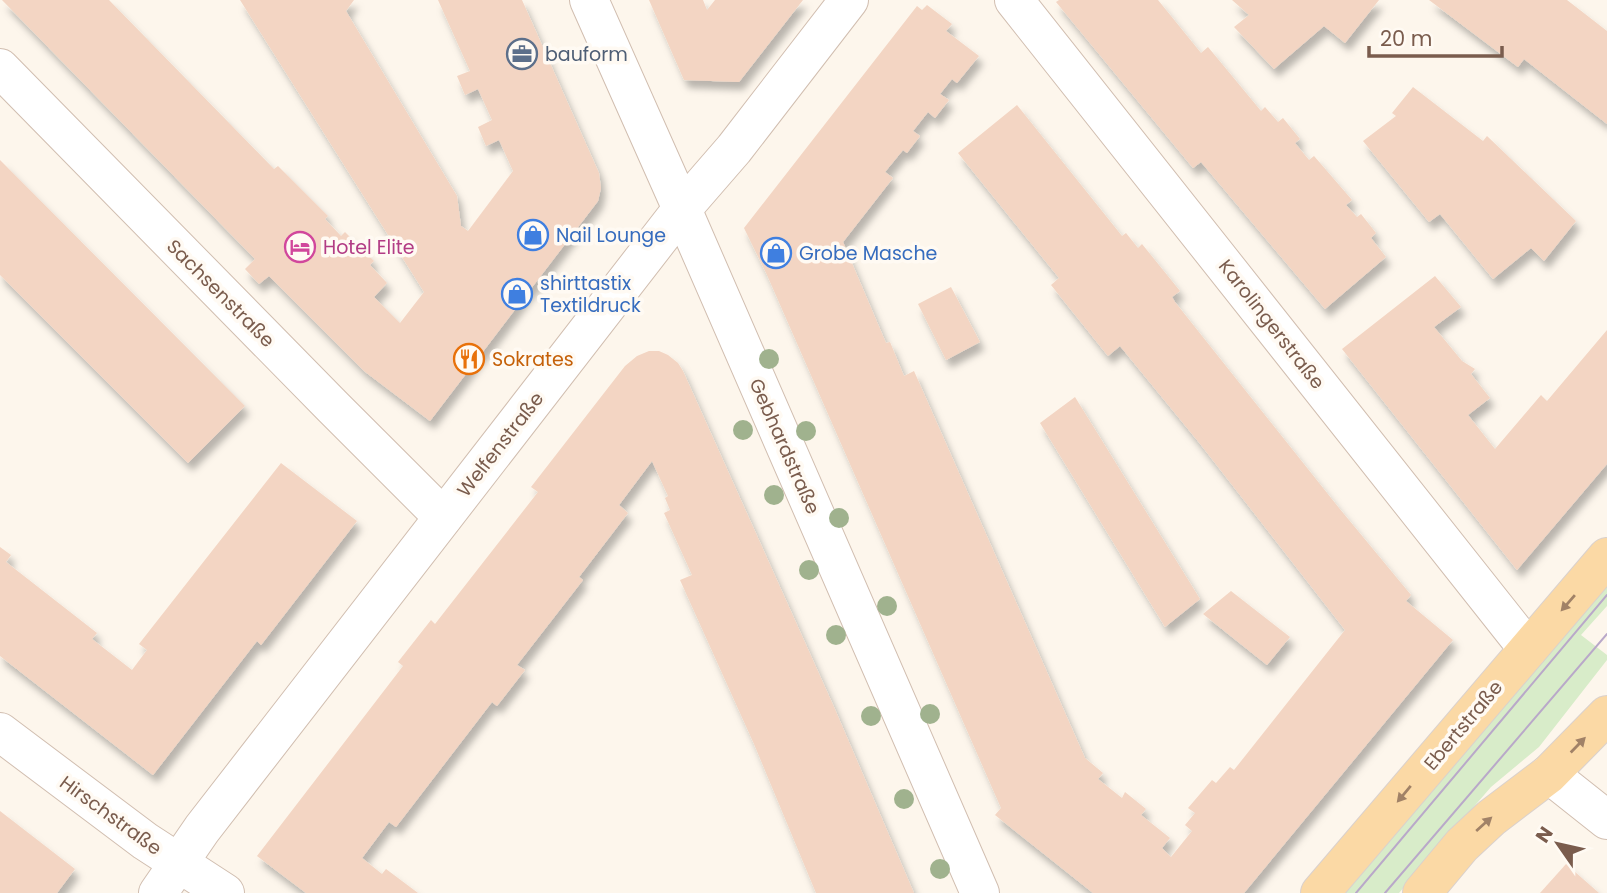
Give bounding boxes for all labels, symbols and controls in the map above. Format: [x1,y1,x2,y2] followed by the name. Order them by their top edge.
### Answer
[1369,14,1502,58] scale bar
[1380,24,1433,53] text: 20 m
[505,37,539,71] office icon: bauform
[545,41,628,68] place label: bauform
[516,218,550,252] shop icon: Nail Lounge
[556,222,666,249] place label: Nail Lounge
[283,230,317,264] hotel icon: Hotel Elite
[161,233,281,353] street label: Sachsenstraße
[323,234,415,261] place label: Hotel Elite
[759,236,793,270] shop icon: Grobe Masche
[799,240,937,267] place label: Grobe Masche
[1212,254,1331,395] street label: Karolingerstraße
[540,270,641,319] place label: shirttastix Textildruck
[500,277,534,311] shop icon: shirttastix Textildruck
[452,342,486,376] restaurant icon: Sokrates
[492,346,574,373] place label: Sokrates
[743,374,827,518] street label: Gebhardstraße
[451,386,550,503] street label: Welfenstraße
[1560,593,1575,611] one-way arrow
[1418,675,1509,776] street label: Ebertstraße
[1569,737,1586,753] one-way arrow
[54,769,167,862] street label: Hirschstraße
[1396,785,1412,803] one-way arrow
[1523,809,1593,879] north arrow
[1475,817,1492,833] one-way arrow
[1529,821,1560,848] text: N

